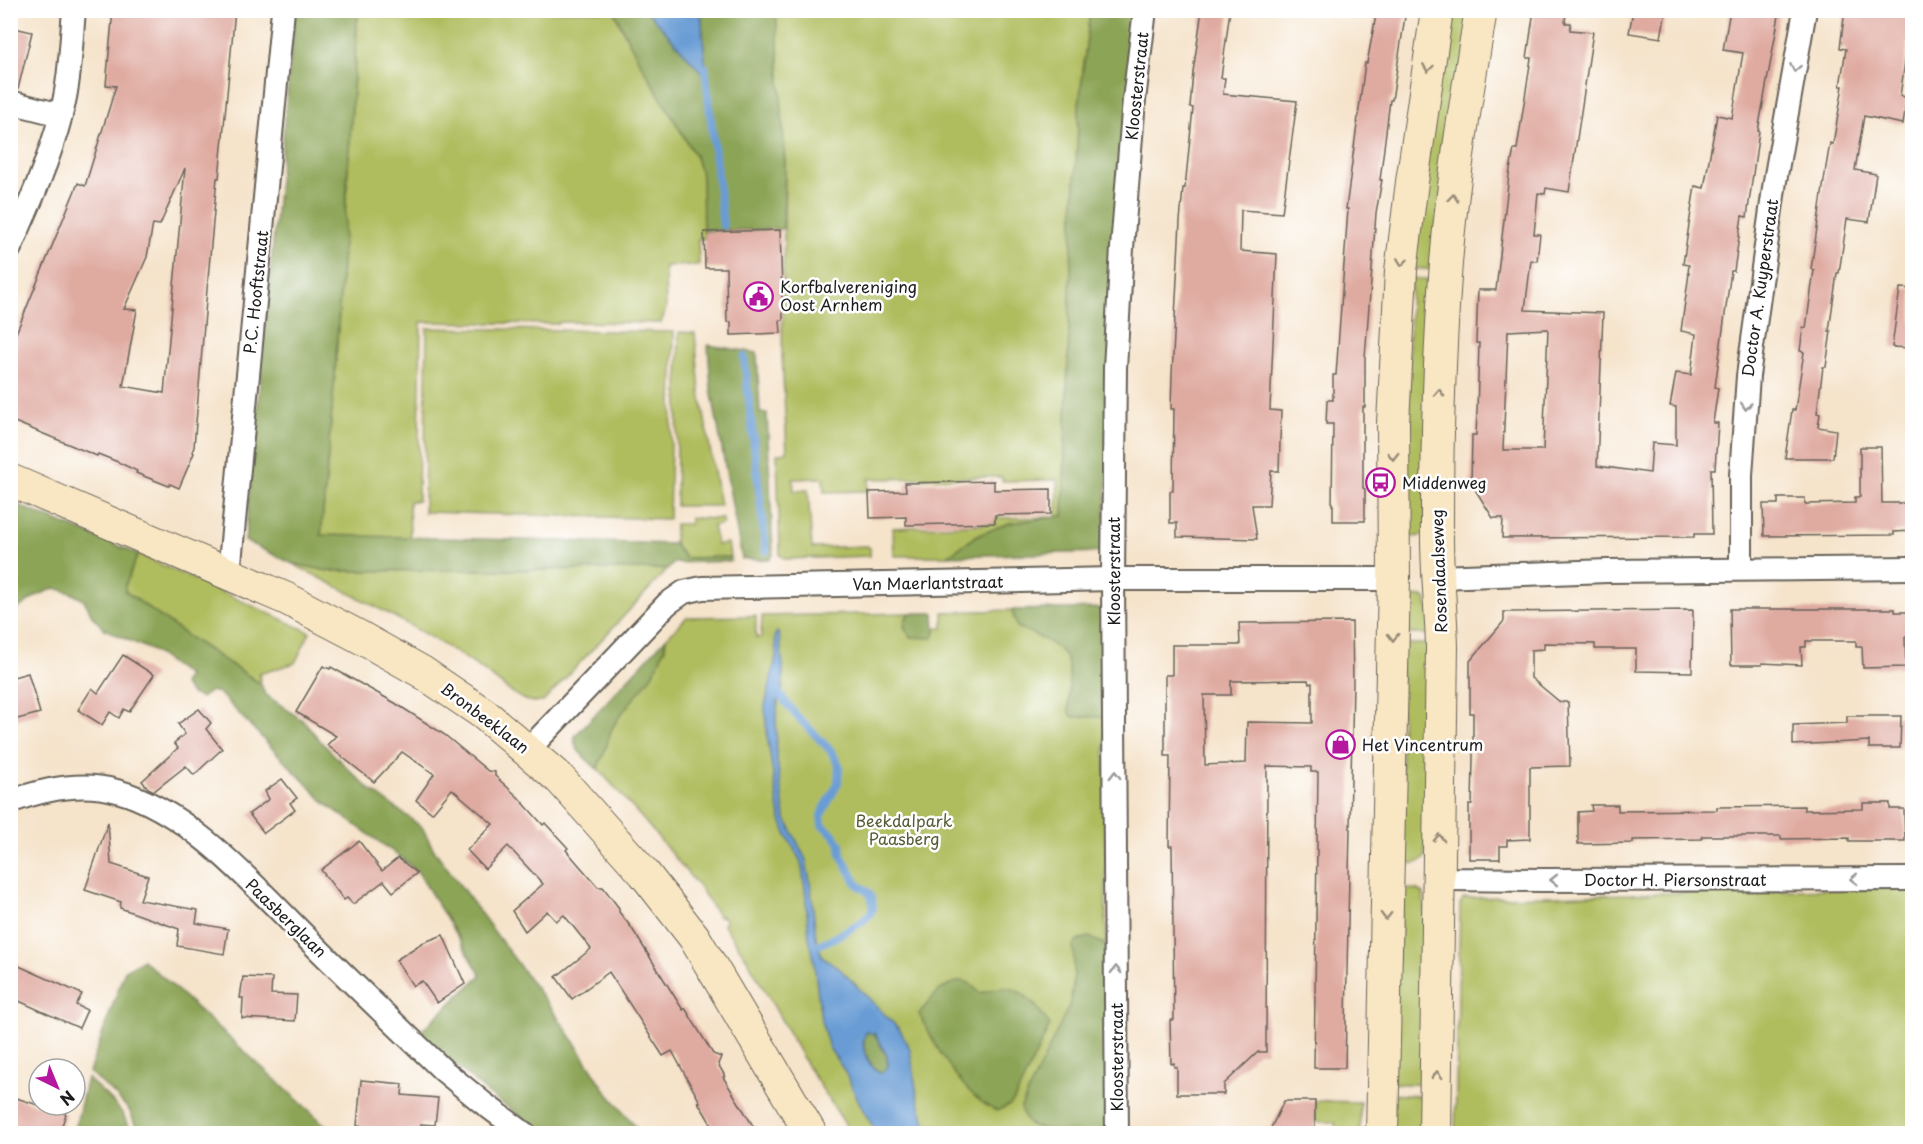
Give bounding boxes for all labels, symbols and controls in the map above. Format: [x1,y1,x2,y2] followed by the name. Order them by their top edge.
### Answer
[1118,30,1154,141] street label: Kloosterstraat
[1422,63,1435,73] one-way arrow
[1789,63,1801,73] one-way arrow
[1446,194,1459,203] one-way arrow
[1735,197,1783,378] street label: Doctor A. Kuyperstraat
[237,229,273,355] street label: P.C. Hooftstraat
[1396,257,1409,266] one-way arrow
[780,274,917,316] place label: Korfbalvereniging Oost Arnhem
[743,280,775,312] public building icon: Korfbalvereniging Oost Arnhem
[1433,388,1446,397] one-way arrow
[1739,402,1752,411] one-way arrow
[1387,452,1399,461] one-way arrow
[1365,467,1397,499] bus stop icon: Middenweg
[1402,470,1487,494] place label: Middenweg
[1424,509,1452,633] street label: Rosendaalseweg
[1101,516,1125,625] street label: Kloosterstraat
[852,569,1004,595] street label: Van Maerlantstraat
[1386,633,1399,642] one-way arrow
[436,676,535,759] street label: Bronbeeklaan
[1325,729,1357,761] shop icon: Het Vincentrum
[1362,732,1483,756] place label: Het Vincentrum
[1109,771,1121,780] one-way arrow
[856,808,953,850] park label: Beekdalpark Paasberg
[1433,834,1445,843] one-way arrow
[1583,867,1767,891] street label: Doctor H. Piersonstraat
[241,872,333,962] street label: Paasberglaan
[1850,873,1859,885] one-way arrow
[1550,874,1559,886] one-way arrow
[1380,912,1393,921] one-way arrow
[1110,966,1122,975] one-way arrow
[1104,1002,1128,1111] street label: Kloosterstraat
[27,1057,87,1117] north arrow
[1430,1071,1443,1080] one-way arrow
[55,1086,81,1112] text: N

